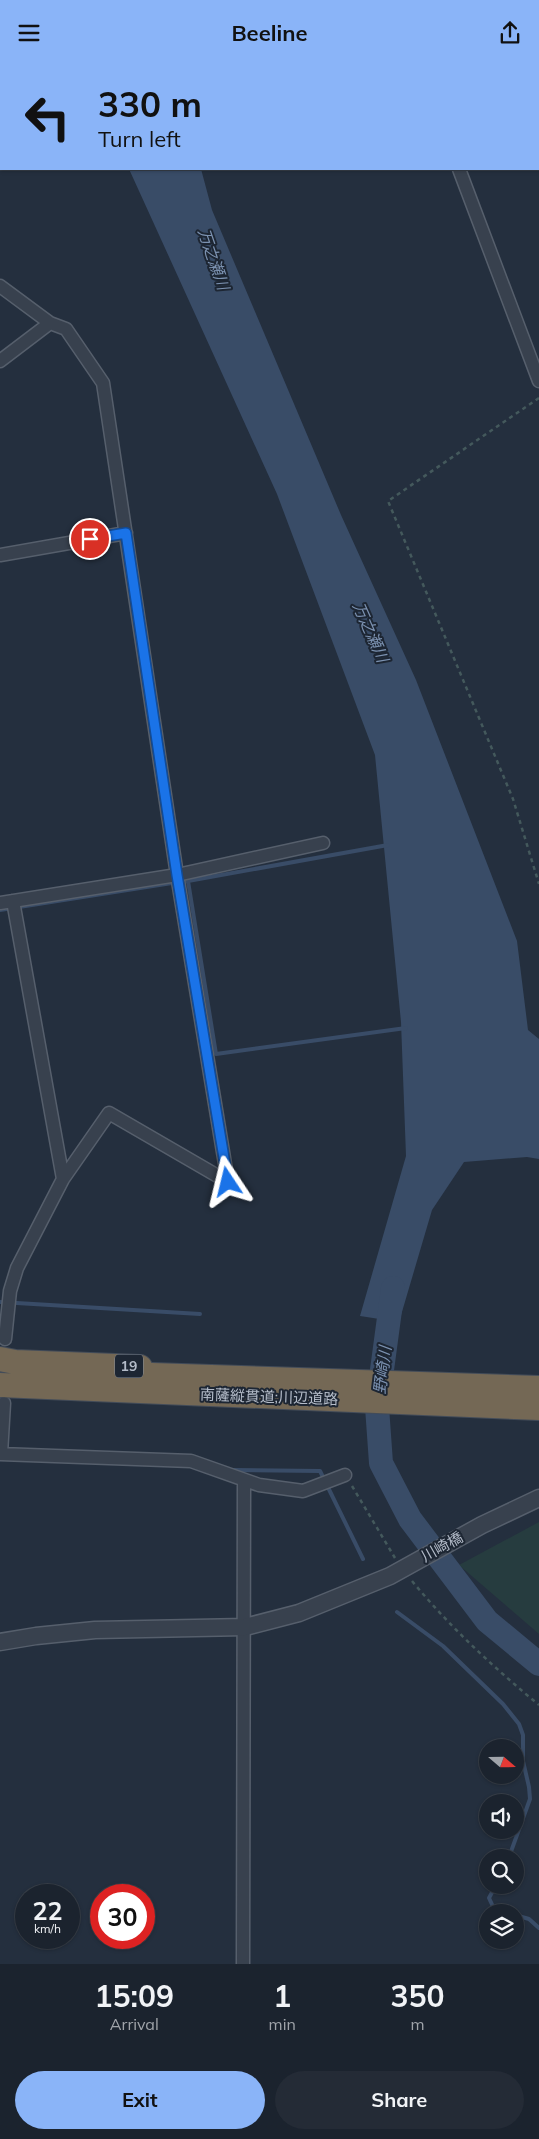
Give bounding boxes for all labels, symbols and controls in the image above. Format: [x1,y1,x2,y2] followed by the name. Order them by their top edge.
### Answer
[15,19,43,47] icon: menu
[231,19,308,47] text: Beeline
[496,19,524,47] icon: share
[98,82,202,126] text: 330 m
[15,85,80,150] icon: left
[98,125,181,153] text: Turn left
[194,225,235,294] water label: 万之瀬川
[69,518,111,560] pin
[76,525,104,553] icon: arrive
[349,599,394,667] water label: 万之瀬川
[201,1155,253,1207] position arrow
[369,1343,395,1395] water label: 野崎川
[115,1355,143,1377] road number: 19
[200,1385,339,1408] street label: 南薩縦貫道;川辺道路
[417,1527,466,1566] street label: 川崎橋
[479,1739,524,1784] north arrow
[479,1739,524,1949] map controls
[479,1794,524,1839] button: sound
[479,1849,524,1894] button: search
[90,1884,155,1949] speed limit sign: 30
[32,1895,63,1926] text: 22
[479,1904,524,1949] button: layers
[34,1921,61,1936] text: km/h
[95,1977,174,2015] text: 15:09
[273,1977,291,2015] text: 1
[390,1977,444,2015] text: 350
[110,2014,159,2034] text: Arrival
[269,2014,296,2034] text: min
[410,2014,424,2034] text: m
[15,2071,265,2129] button: Exit
[275,2071,524,2129] button: Share

